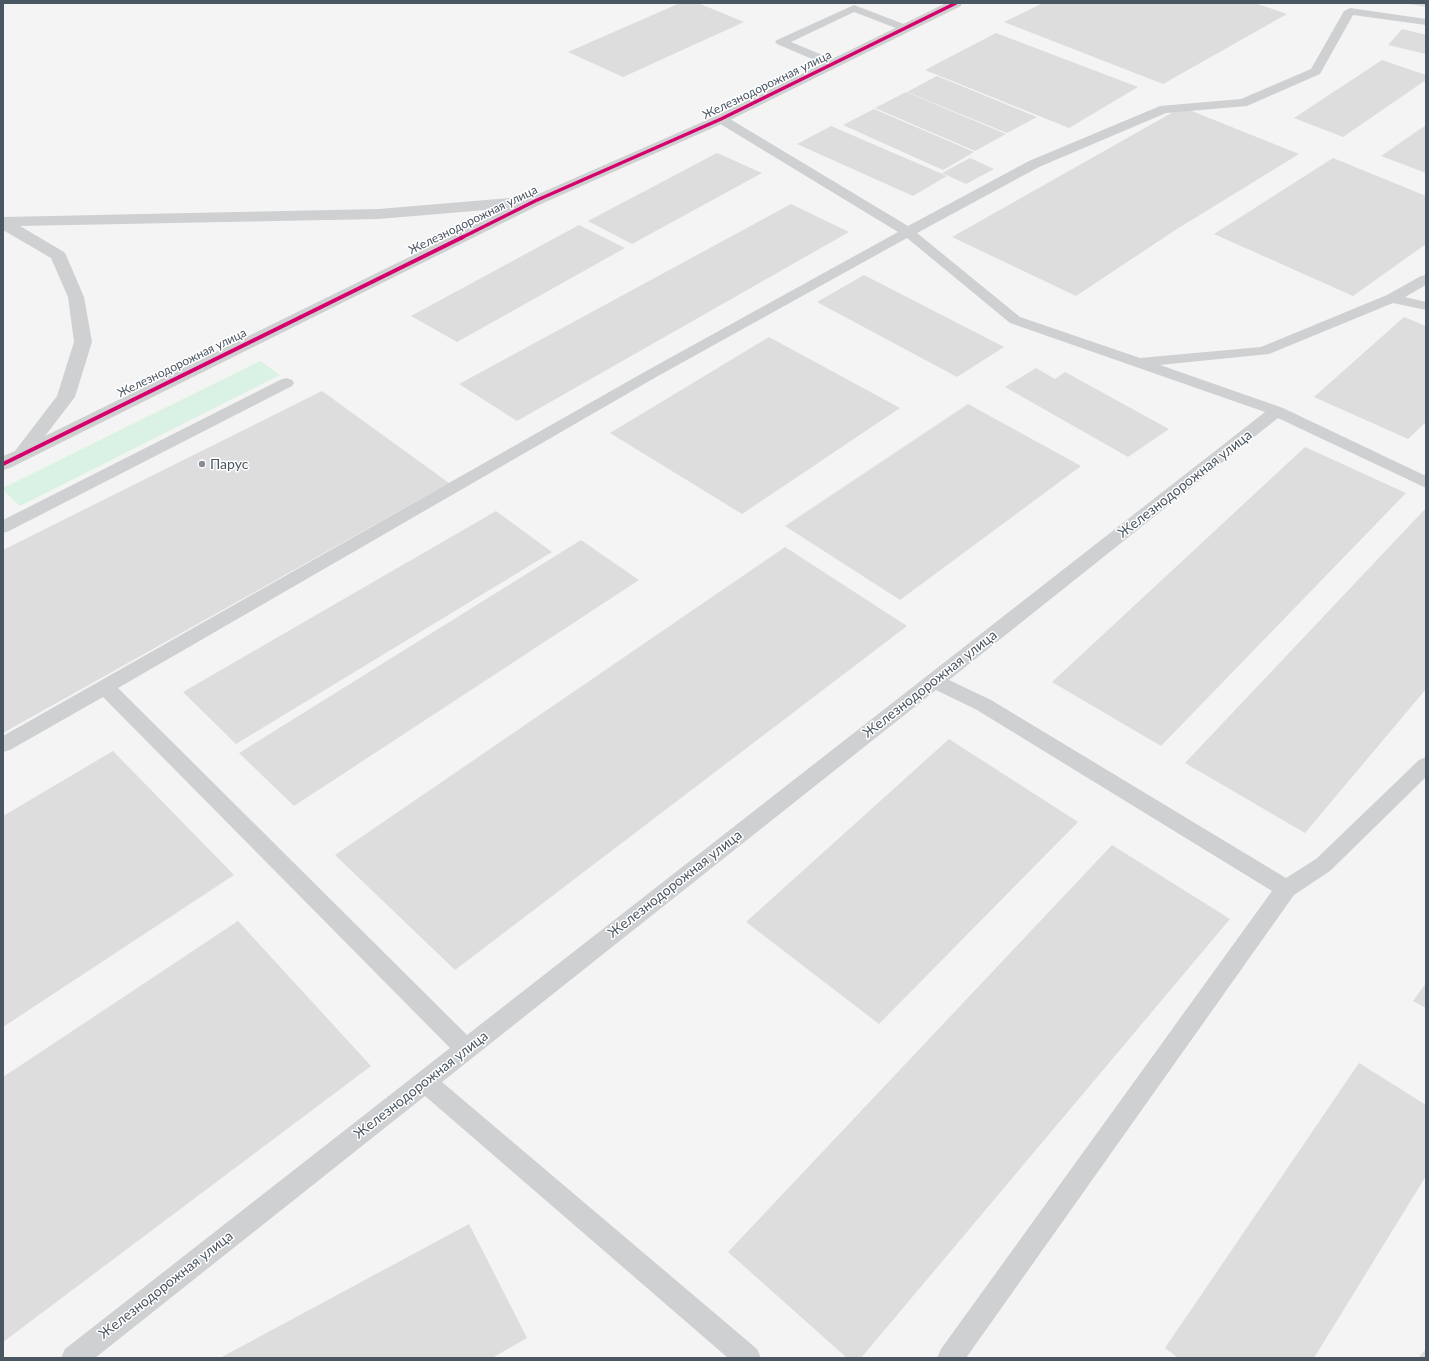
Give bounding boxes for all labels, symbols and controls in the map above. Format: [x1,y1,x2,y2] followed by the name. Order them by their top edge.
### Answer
[700,47,834,123] street label: Железнодорожная улица
[406,182,540,258] street label: Железнодорожная улица
[115,325,249,401] street label: Железнодорожная улица
[1115,426,1255,542] street label: Железнодорожная улица
[210,456,248,472] place label: Парус
[197,459,207,469] marker: Парус
[860,626,1000,742] street label: Железнодорожная улица
[605,826,745,942] street label: Железнодорожная улица
[351,1027,491,1143] street label: Железнодорожная улица
[96,1227,236,1343] street label: Железнодорожная улица

